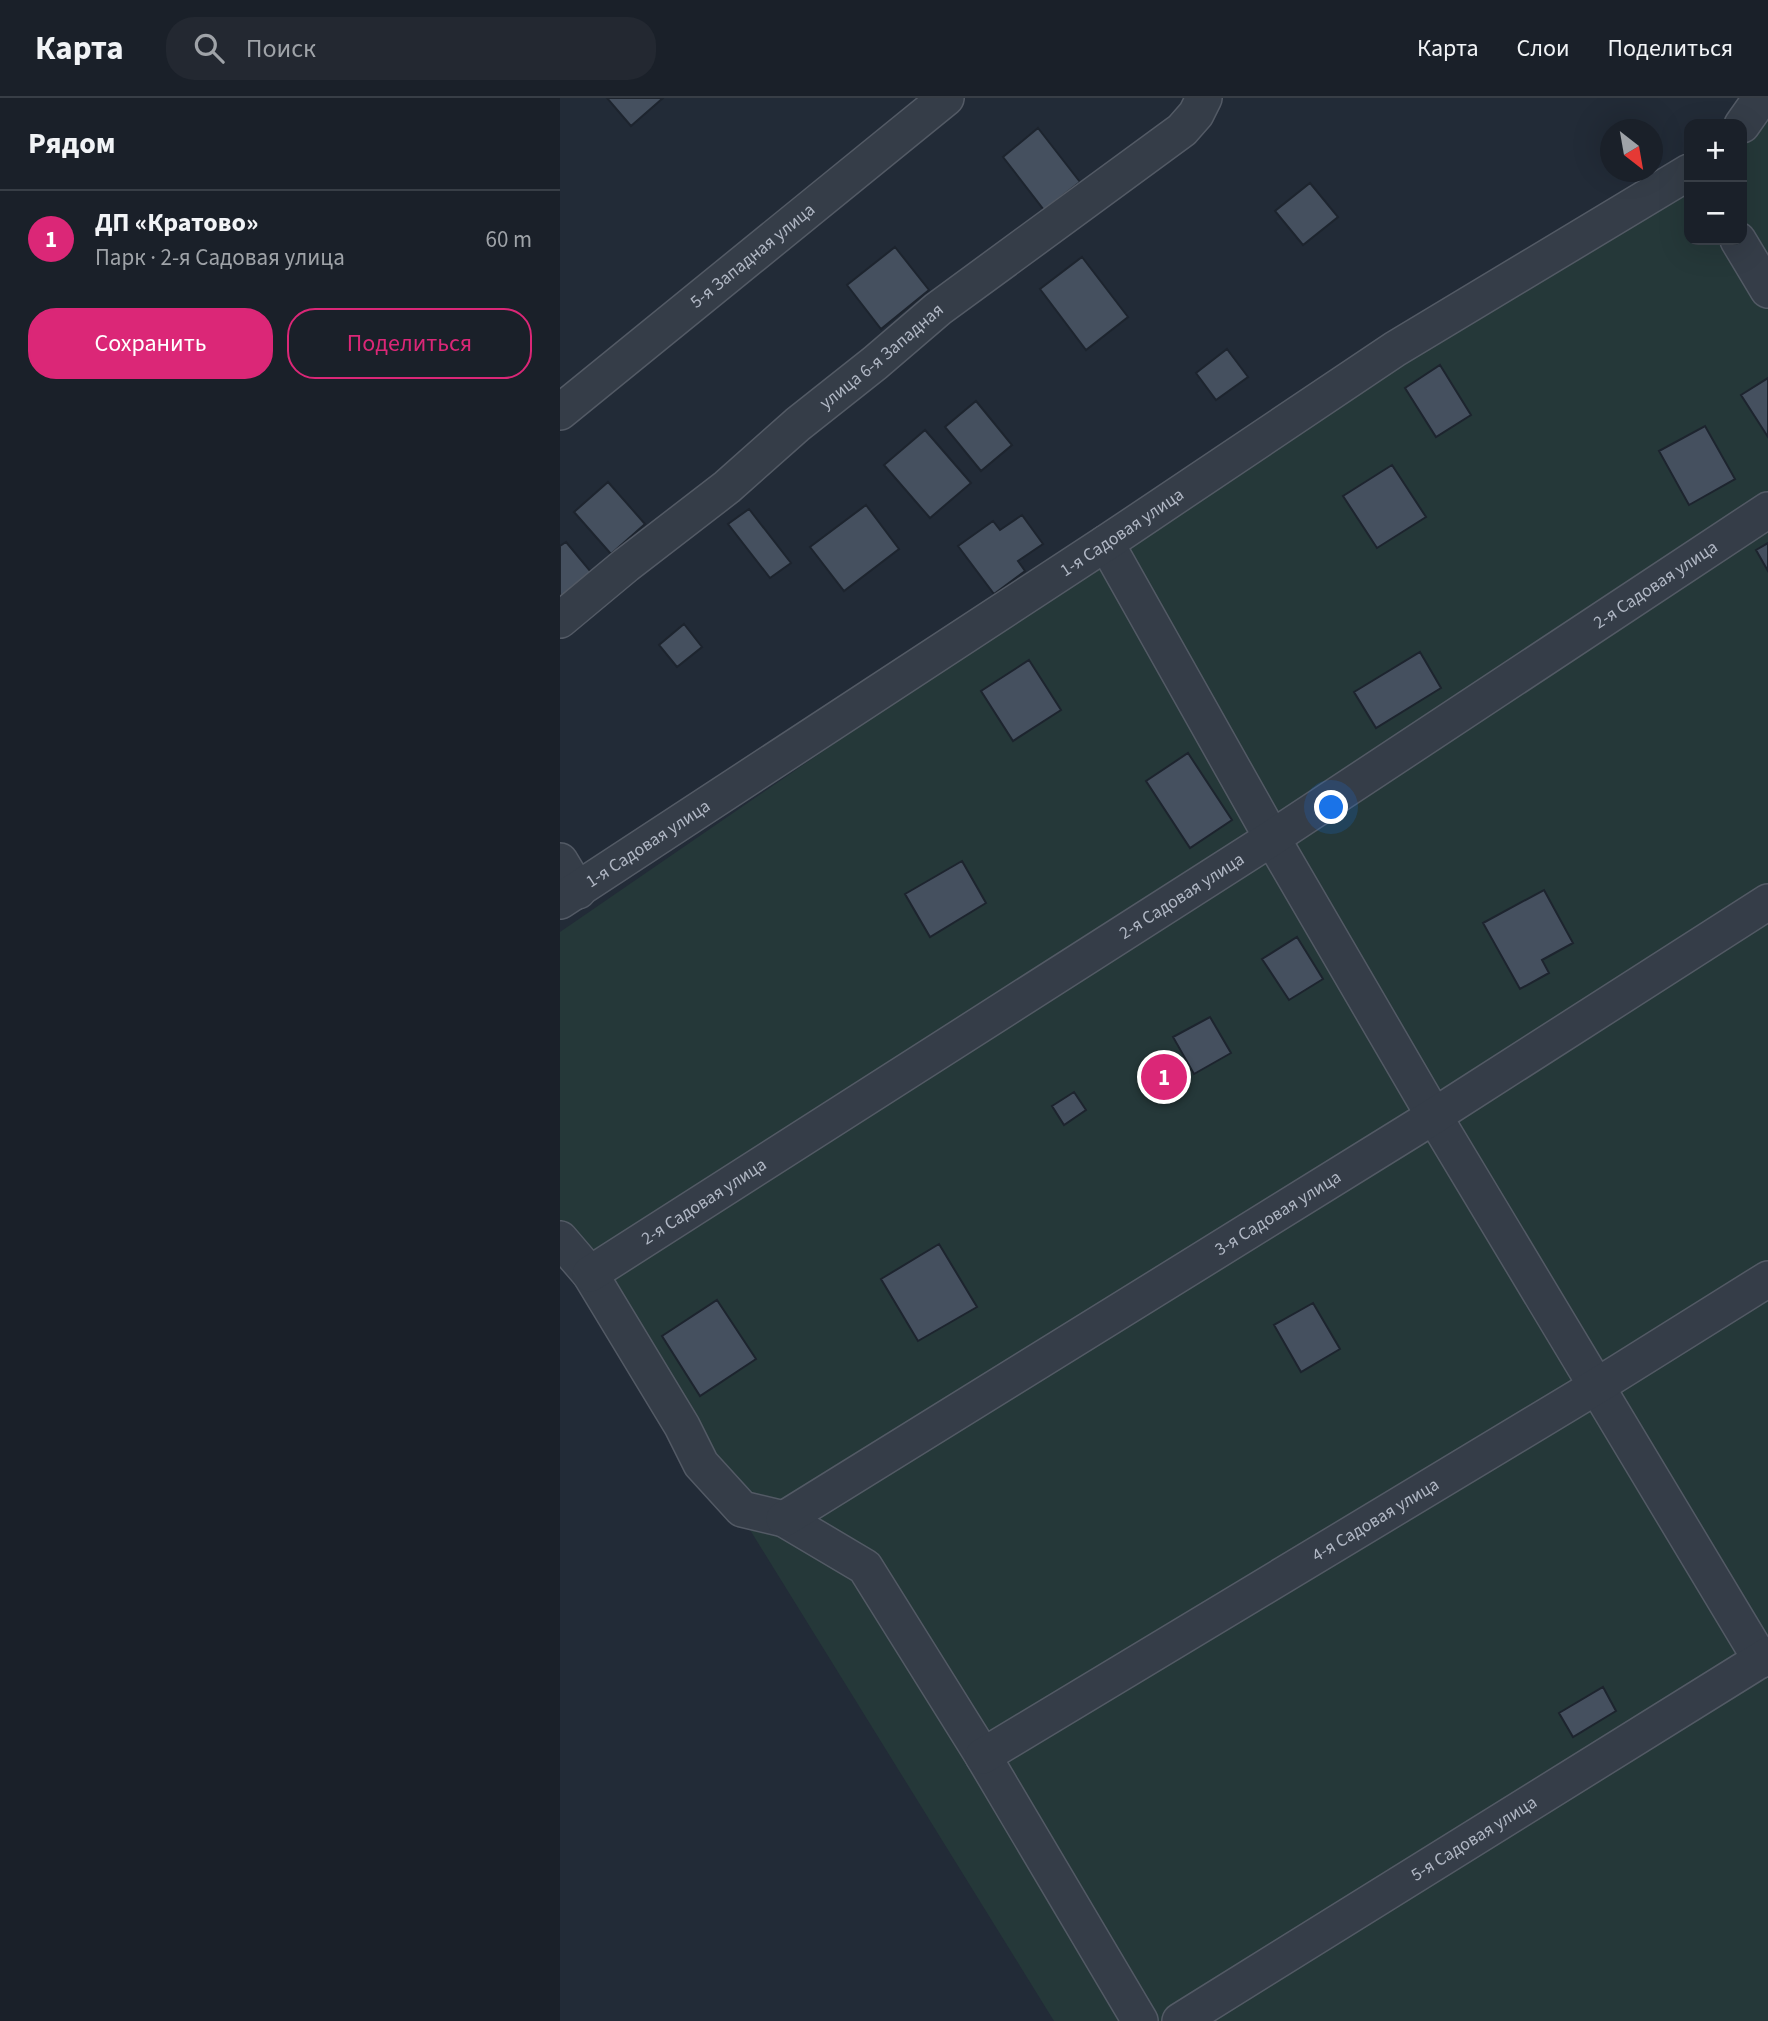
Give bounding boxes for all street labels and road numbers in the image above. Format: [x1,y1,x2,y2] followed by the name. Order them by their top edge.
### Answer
[685,197,820,314] street label: 5-я Западная улица
[814,297,949,415] street label: улица 6-я Западная
[1055,482,1189,583] street label: 1-я Садовая улица
[1588,534,1722,635] street label: 2-я Садовая улица
[581,793,715,893] street label: 1-я Садовая улица
[1114,846,1249,945] street label: 2-я Садовая улица
[636,1152,771,1251] street label: 2-я Садовая улица
[1210,1164,1346,1262] street label: 3-я Садовая улица
[1307,1472,1444,1568] street label: 4-я Садовая улица
[1406,1789,1542,1887] street label: 5-я Садовая улица

